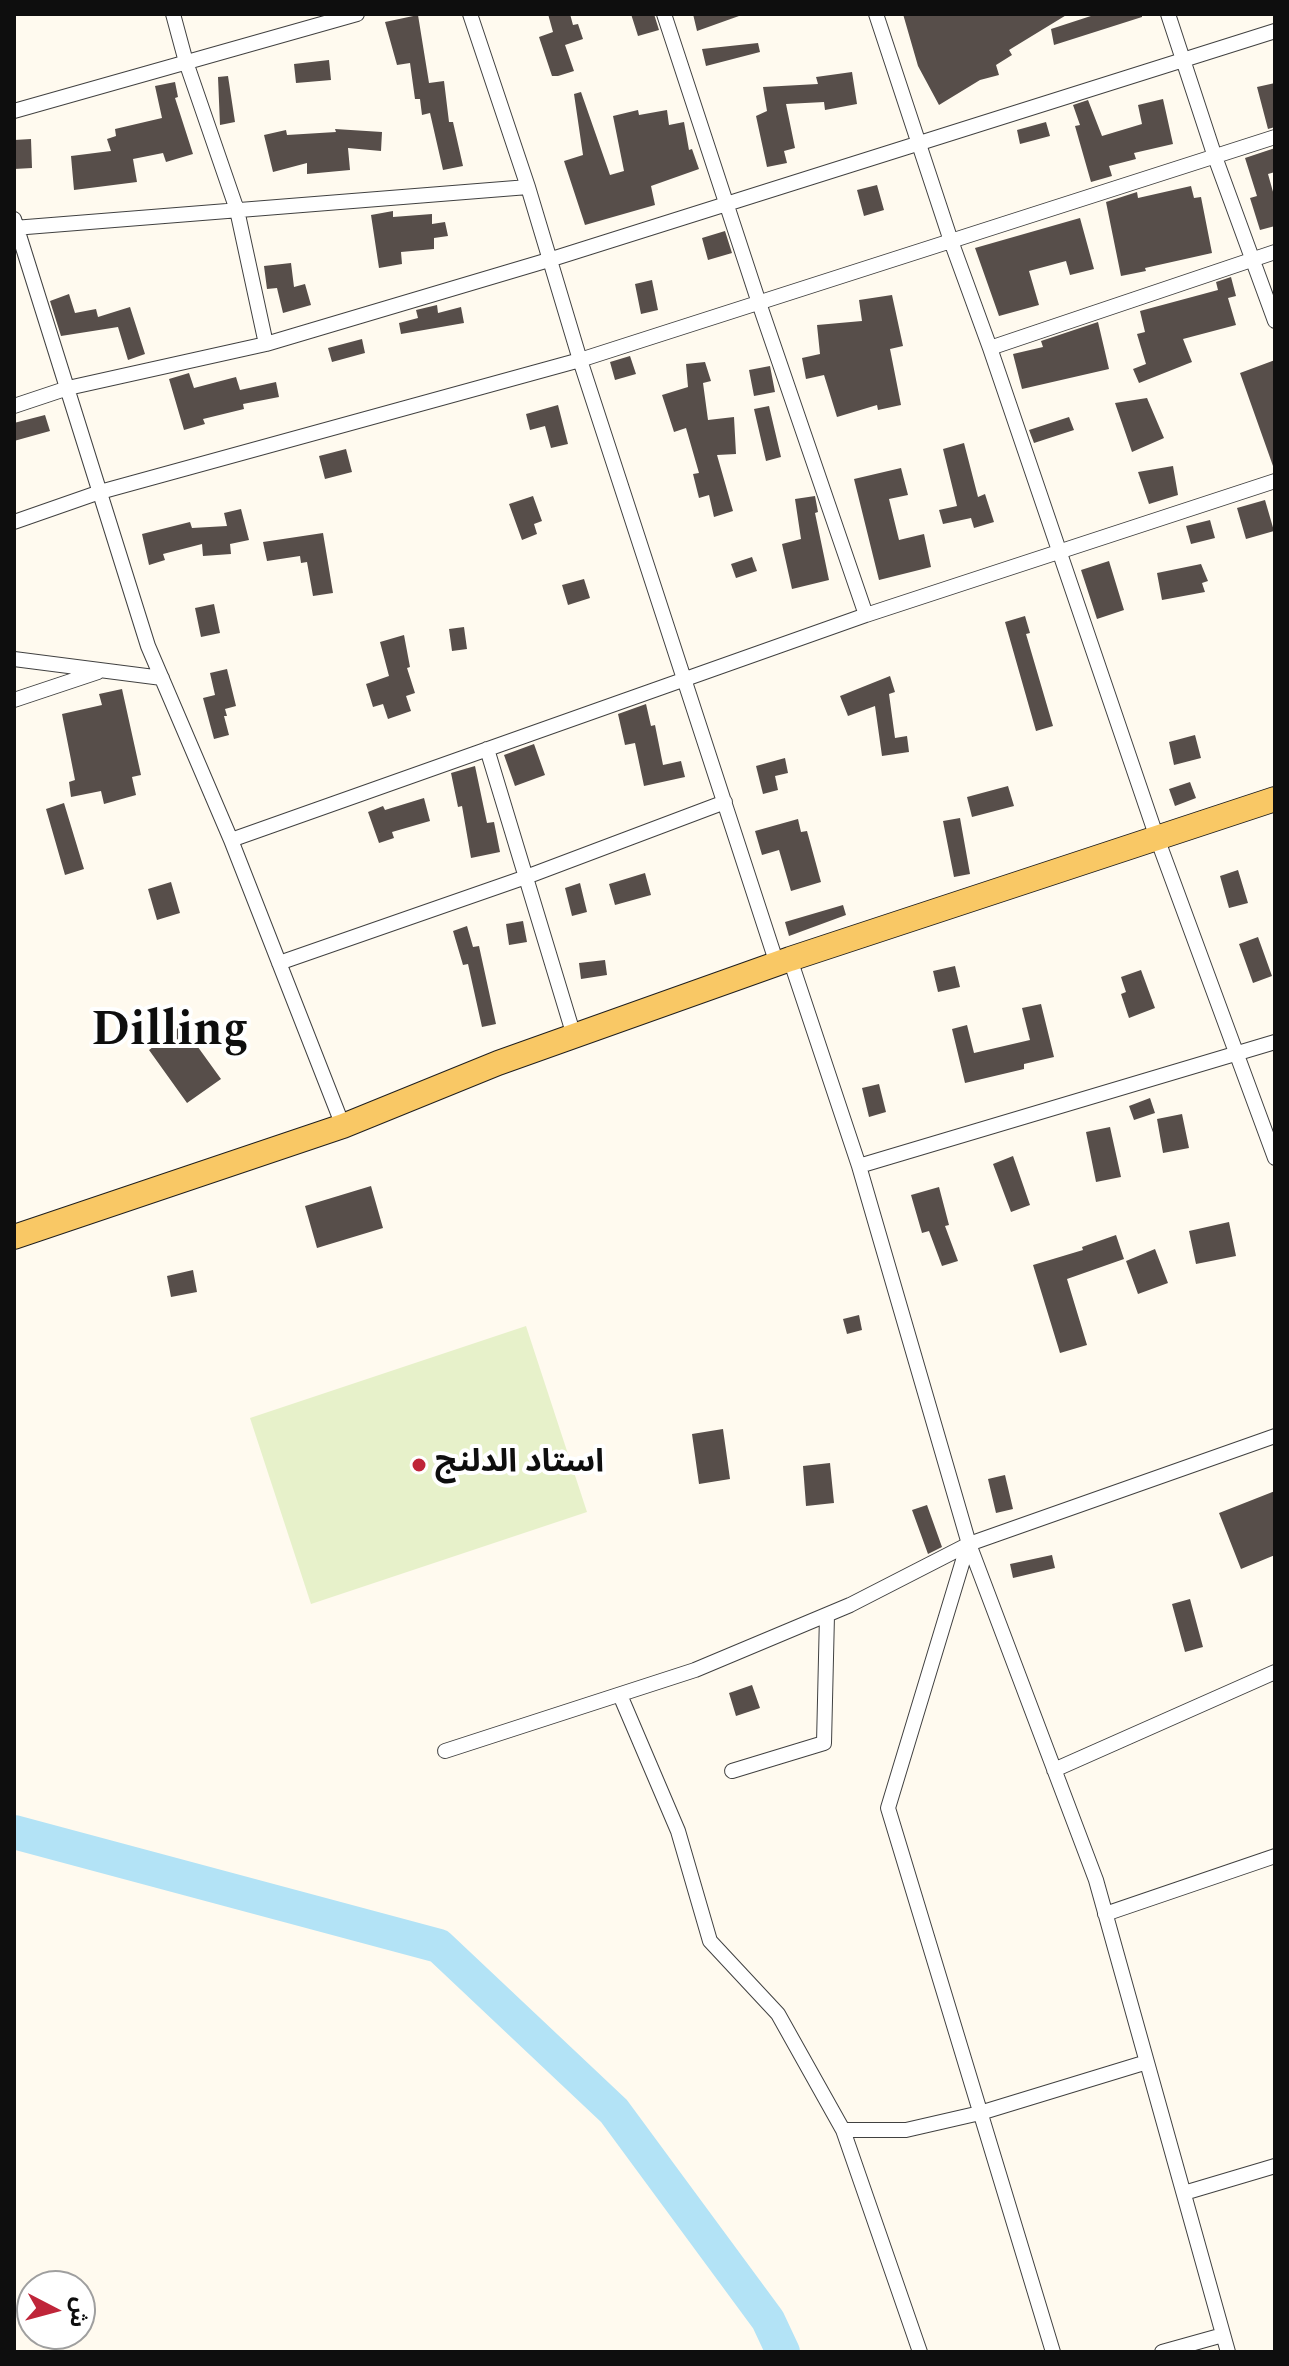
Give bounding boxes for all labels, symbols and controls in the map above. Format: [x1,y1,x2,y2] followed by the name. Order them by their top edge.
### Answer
[91,1006,249,1064] district label: Dilling
[435,1446,604,1484] place label: استاد الدلنج
[410,1456,428,1474] marker: استاد الدلنج
[16,2270,96,2350] north arrow
[60,2296,96,2329] text: ش

